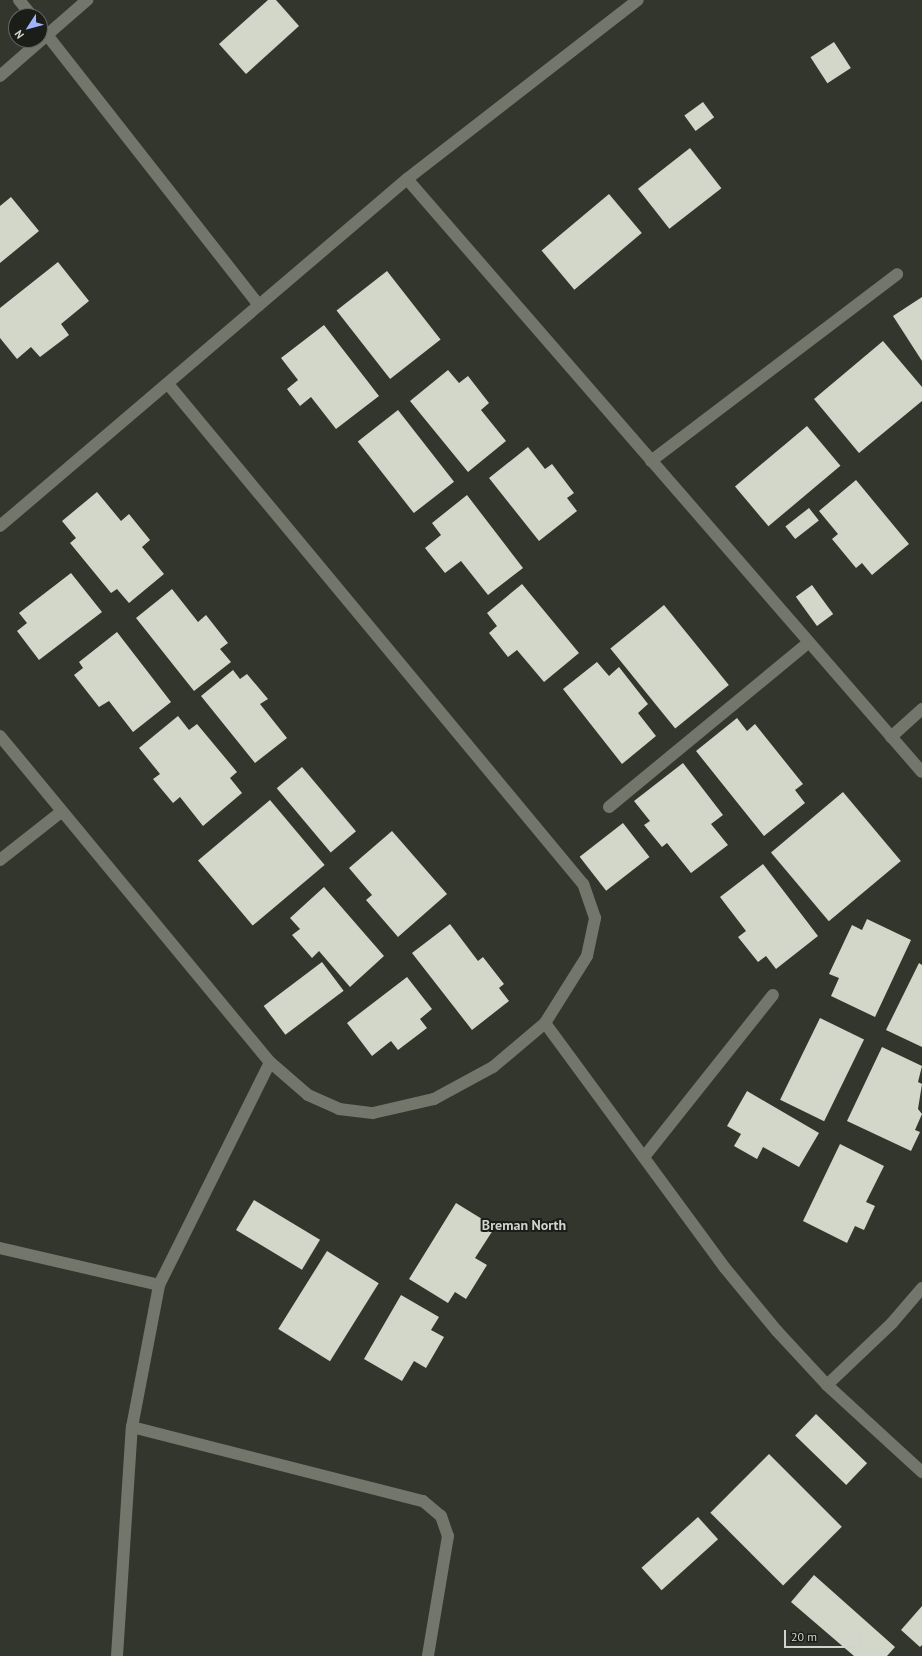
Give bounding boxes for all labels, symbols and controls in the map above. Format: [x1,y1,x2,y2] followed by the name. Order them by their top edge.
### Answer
[8,8,48,48] north arrow
[11,27,27,42] text: N
[482,1217,566,1233] district label: Breman North
[786,1622,863,1648] scale bar
[791,1629,817,1644] text: 20 m

